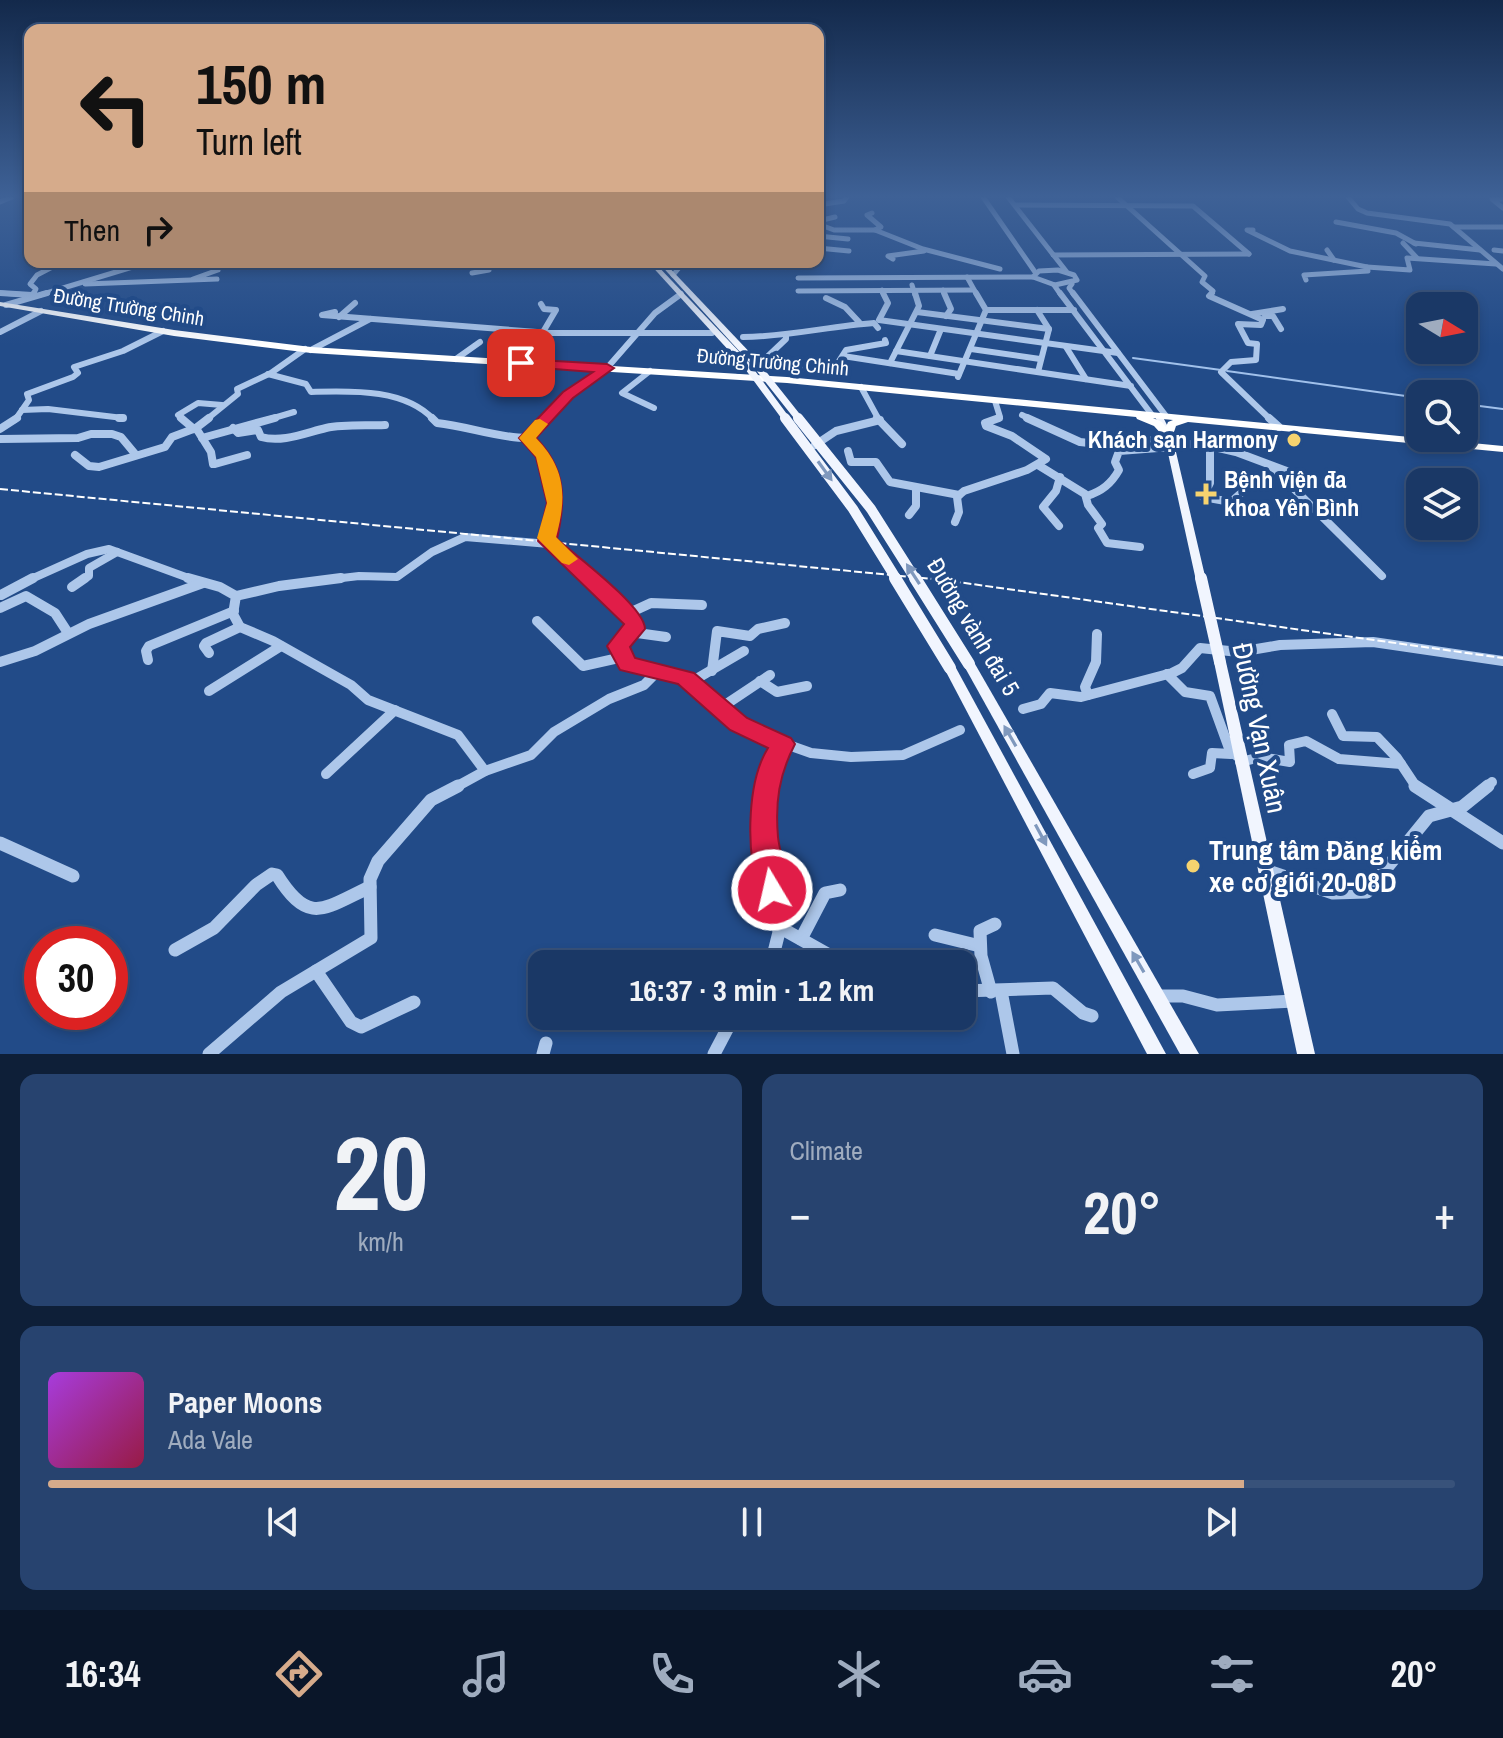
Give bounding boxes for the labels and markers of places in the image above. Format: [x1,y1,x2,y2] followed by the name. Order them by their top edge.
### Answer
[487,329,555,397] pin
[1088,423,1278,455] place label: Khách sạn Harmony
[1285,431,1303,449] marker: Khách sạn Harmony
[1224,463,1359,523] place label: Bệnh viện đa khoa Yên Bình
[1195,483,1217,505] marker: Bệnh viện đa khoa Yên Bình
[1209,831,1443,901] place label: Trung tâm Đăng kiểm xe cơ giới 20-08D
[1184,857,1202,875] marker: Trung tâm Đăng kiểm xe cơ giới 20-08D

